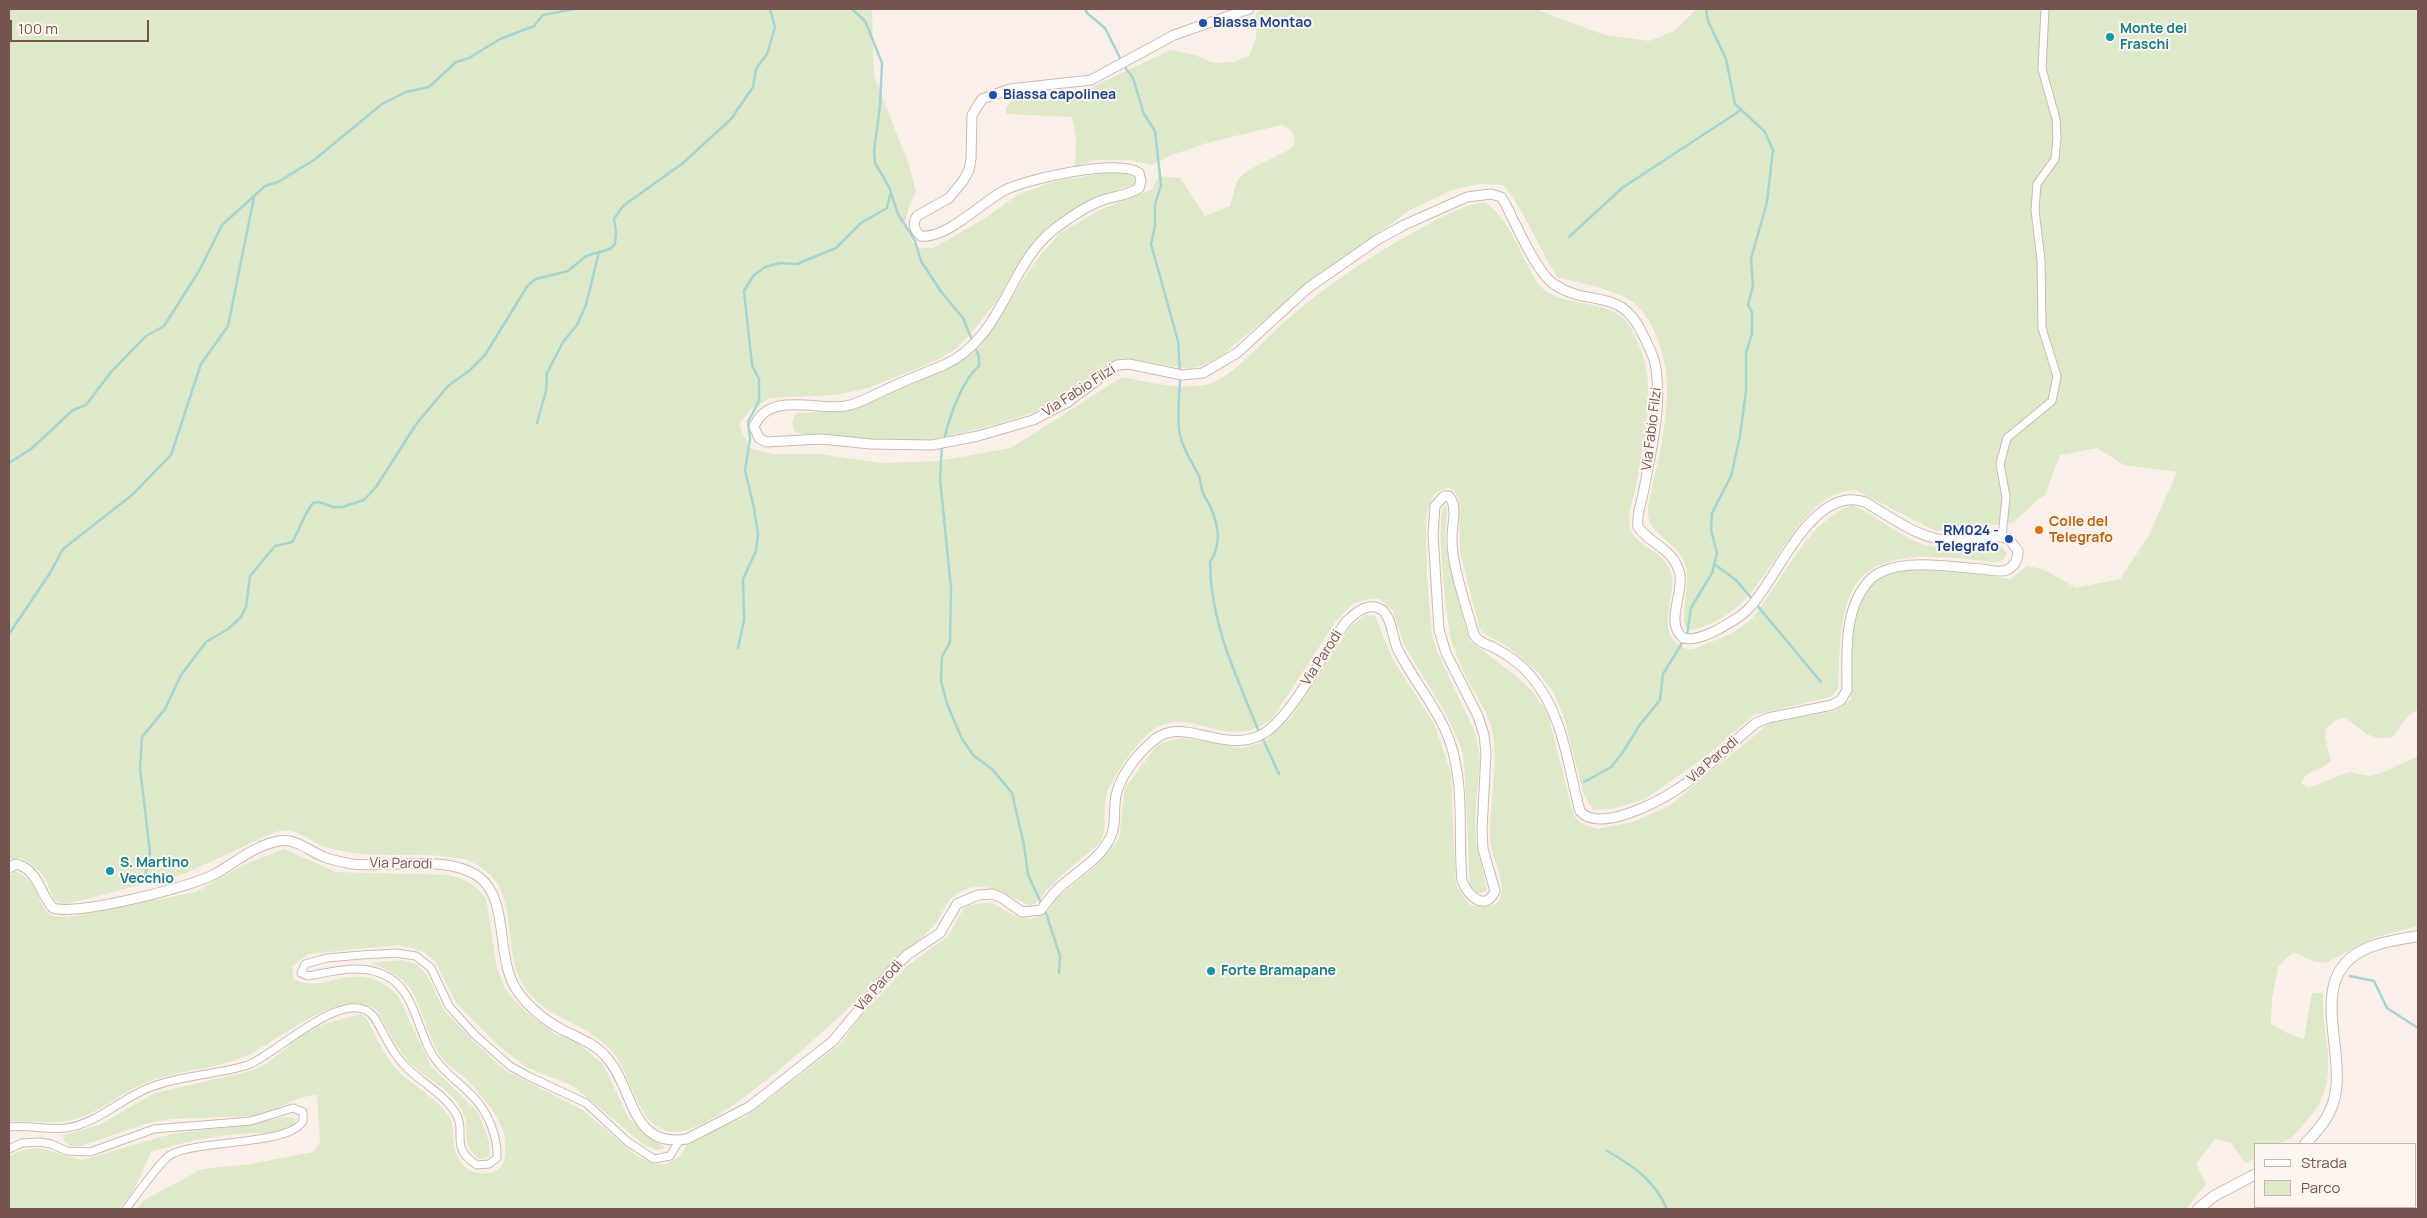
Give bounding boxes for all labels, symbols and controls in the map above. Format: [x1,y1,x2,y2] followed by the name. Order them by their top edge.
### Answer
[12,10,151,42] scale bar
[1213,15,1312,31] place label: Biassa Montao
[1197,17,1209,29] marker: Biassa Montao
[18,18,58,39] text: 100 m
[2120,21,2187,54] place label: Monte dei Fraschi
[2104,31,2116,43] marker: Monte dei Fraschi
[1003,87,1116,103] place label: Biassa capolinea
[987,89,999,101] marker: Biassa capolinea
[1039,361,1119,421] street label: Via Fabio Filzi
[1639,387,1665,471] street label: Via Fabio Filzi
[2049,514,2113,546] place label: Colle del Telegrafo
[1935,523,1999,556] place label: RM024 - Telegrafo
[2033,524,2045,536] marker: Colle del Telegrafo
[2003,533,2015,545] marker: RM024 - Telegrafo
[1298,627,1346,689] street label: Via Parodi
[1684,733,1742,787] street label: Via Parodi
[120,855,189,888] place label: S. Martino Vecchio
[370,855,432,873] street label: Via Parodi
[104,865,116,877] marker: S. Martino Vecchio
[852,957,906,1015] street label: Via Parodi
[1221,963,1336,979] place label: Forte Bramapane
[1205,965,1217,977] marker: Forte Bramapane
[2254,1143,2417,1208] legend
[2301,1152,2347,1173] text: Strada
[2301,1177,2340,1198] text: Parco

